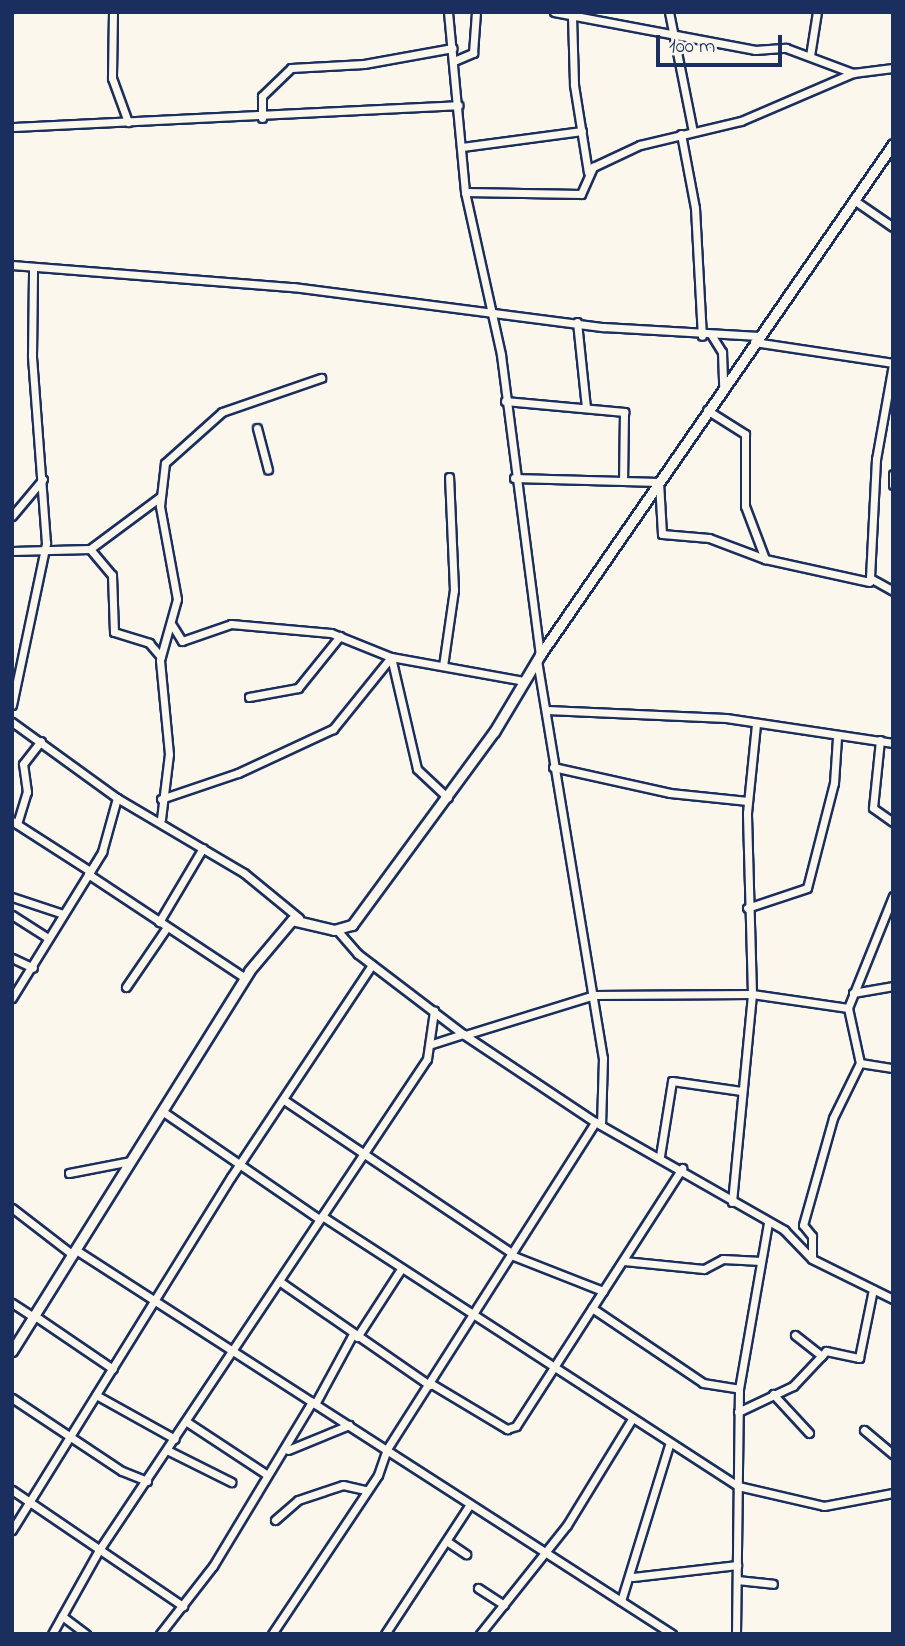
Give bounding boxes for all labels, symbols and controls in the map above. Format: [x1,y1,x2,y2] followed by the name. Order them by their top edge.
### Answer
[660,21,786,65] scale bar
[669,32,715,62] text: 100 m

